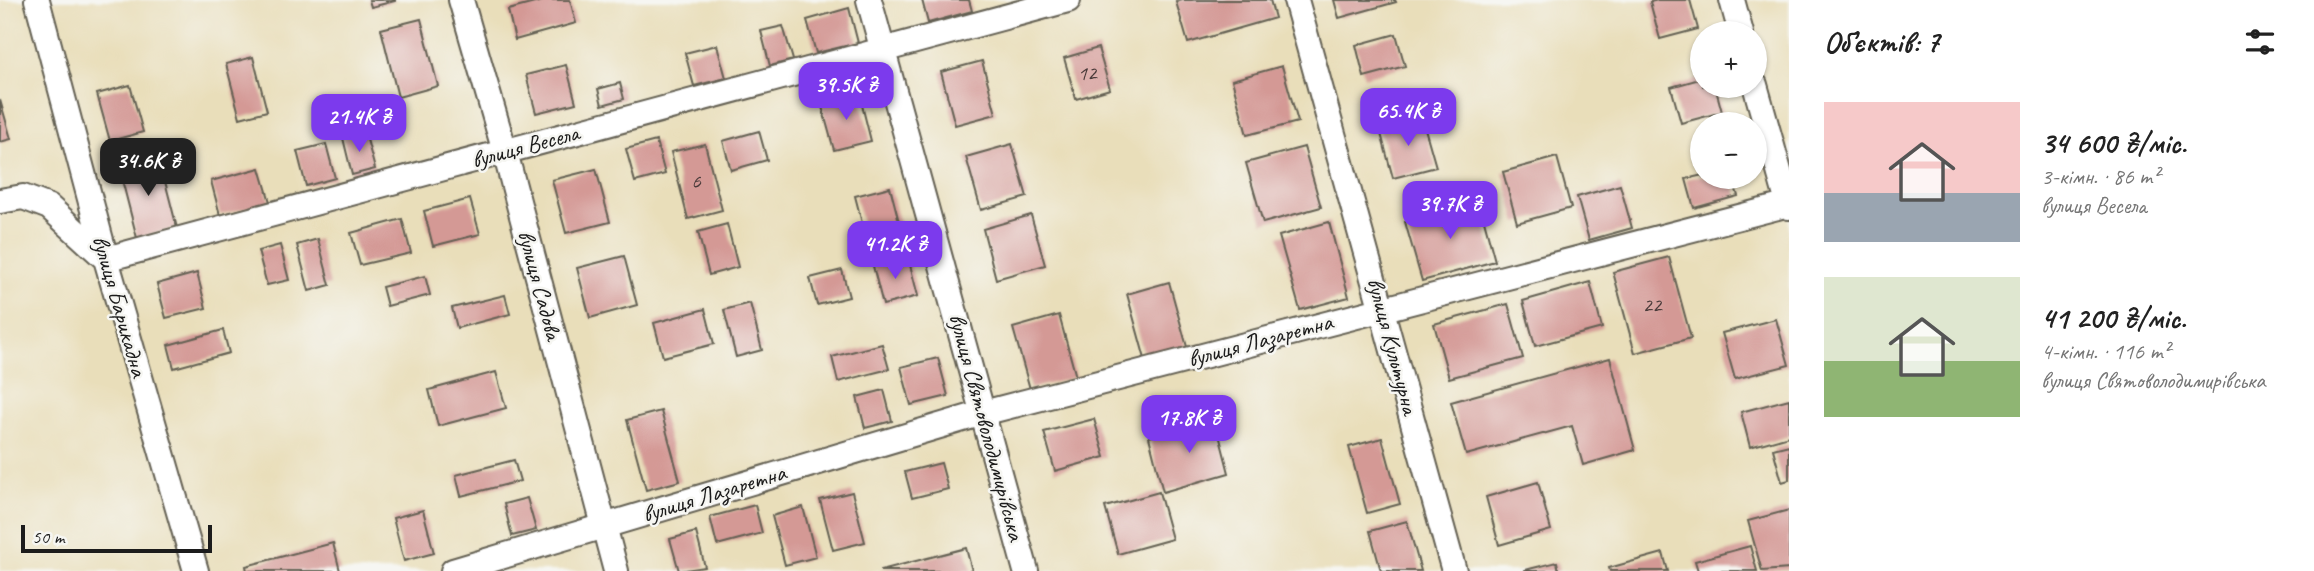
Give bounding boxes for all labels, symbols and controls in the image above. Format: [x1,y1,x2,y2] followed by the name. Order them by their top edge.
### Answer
[1690,21,1767,189] map controls
[1690,21,1767,98] button: +
[1824,23,1940,61] text: Об’єктів: 7
[2241,23,2279,61] icon: filters
[1078,60,1098,86] house number: 12
[781,62,911,122] pin: 39.5K ₴
[815,70,877,99] text: 39.5K ₴
[1343,88,1473,148] pin: 65.4K ₴
[294,94,424,154] pin: 21.4K ₴
[1376,96,1440,125] text: 65.4K ₴
[327,102,391,131] text: 21.4K ₴
[1690,112,1767,189] button: −
[468,117,584,175] street label: вулиця Весела
[2041,124,2186,162] text: 34 600 ₴/міс.
[1880,130,1964,214] icon: home
[83,138,213,198] pin: 34.6K ₴
[116,146,180,175] text: 34.6K ₴
[2041,162,2159,191] text: 3-кімн. · 86 m²
[691,168,701,194] house number: 6
[1385,182,1515,241] pin: 39.7K ₴
[1418,189,1482,218] text: 39.7K ₴
[2041,191,2146,220] text: вулиця Весела
[830,222,960,281] pin: 41.2K ₴
[511,227,570,345] street label: вулиця Садова
[863,229,927,258] text: 41.2K ₴
[86,232,155,382] street label: вулиця Барикадна
[1360,274,1426,420] street label: вулиця Культурна
[1643,292,1663,318] house number: 22
[2041,299,2186,337] text: 41 200 ₴/міс.
[1880,305,1964,389] icon: home
[1184,306,1337,375] street label: вулиця Лазаретна
[942,310,1032,545] street label: вулиця Святоволодимирівська
[2041,337,2170,366] text: 4-кімн. · 116 m²
[2041,366,2265,395] text: вулиця Святоволодимирівська
[1124,396,1254,455] pin: 17.8K ₴
[1157,403,1221,432] text: 17.8K ₴
[639,457,791,530] street label: вулиця Лазаретна
[21,522,212,554] scale bar
[32,525,64,549] text: 50 m

